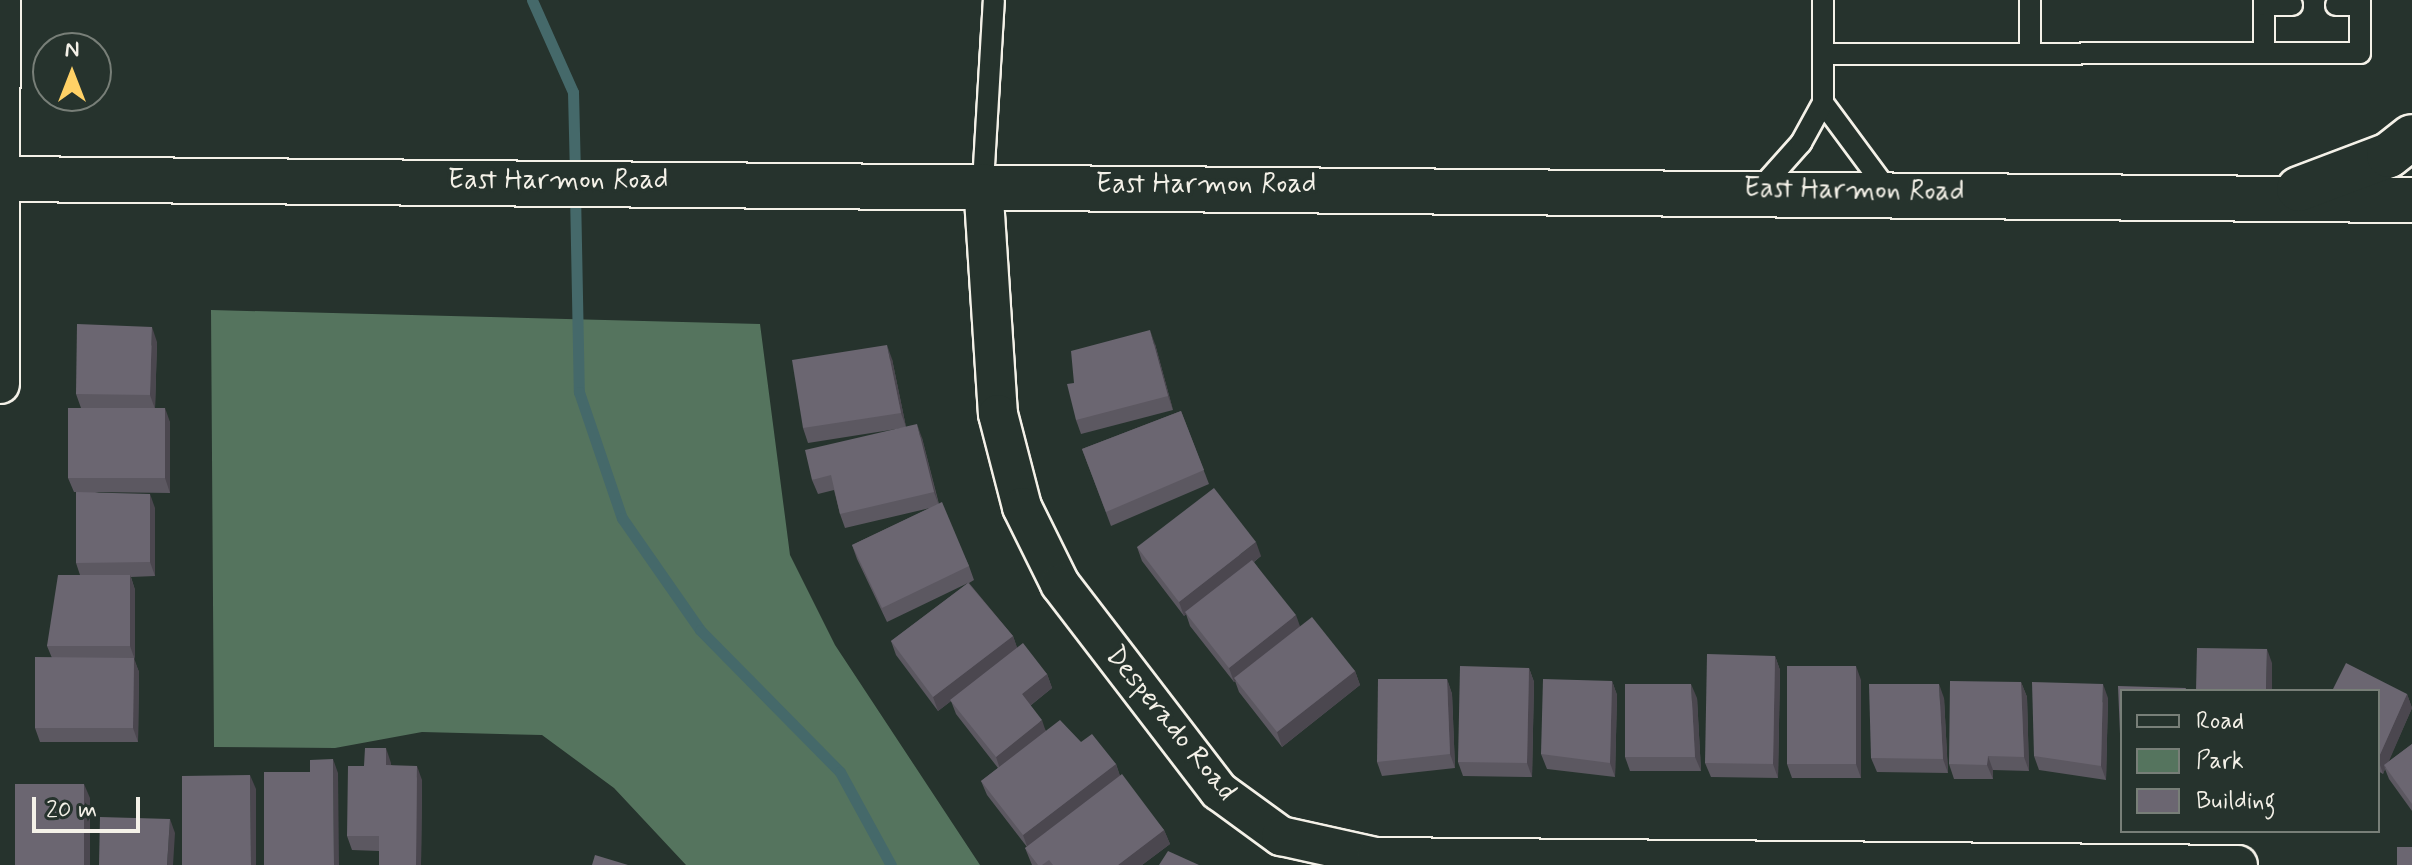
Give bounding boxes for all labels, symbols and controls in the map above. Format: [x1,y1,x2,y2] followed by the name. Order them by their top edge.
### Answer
[32,32,112,112] north arrow
[65,36,79,64] text: N
[448,164,668,198] street label: East Harmon Road
[1096,168,1316,202] street label: East Harmon Road
[1743,172,1965,210] street label: East Harmon Road
[1099,641,1241,807] street label: Desperado Road
[2120,689,2380,833] legend
[2196,706,2244,737] text: Road
[2196,746,2244,777] text: Park
[36,781,144,831] scale bar
[2196,786,2276,817] text: Building
[46,795,97,826] text: 20 m

